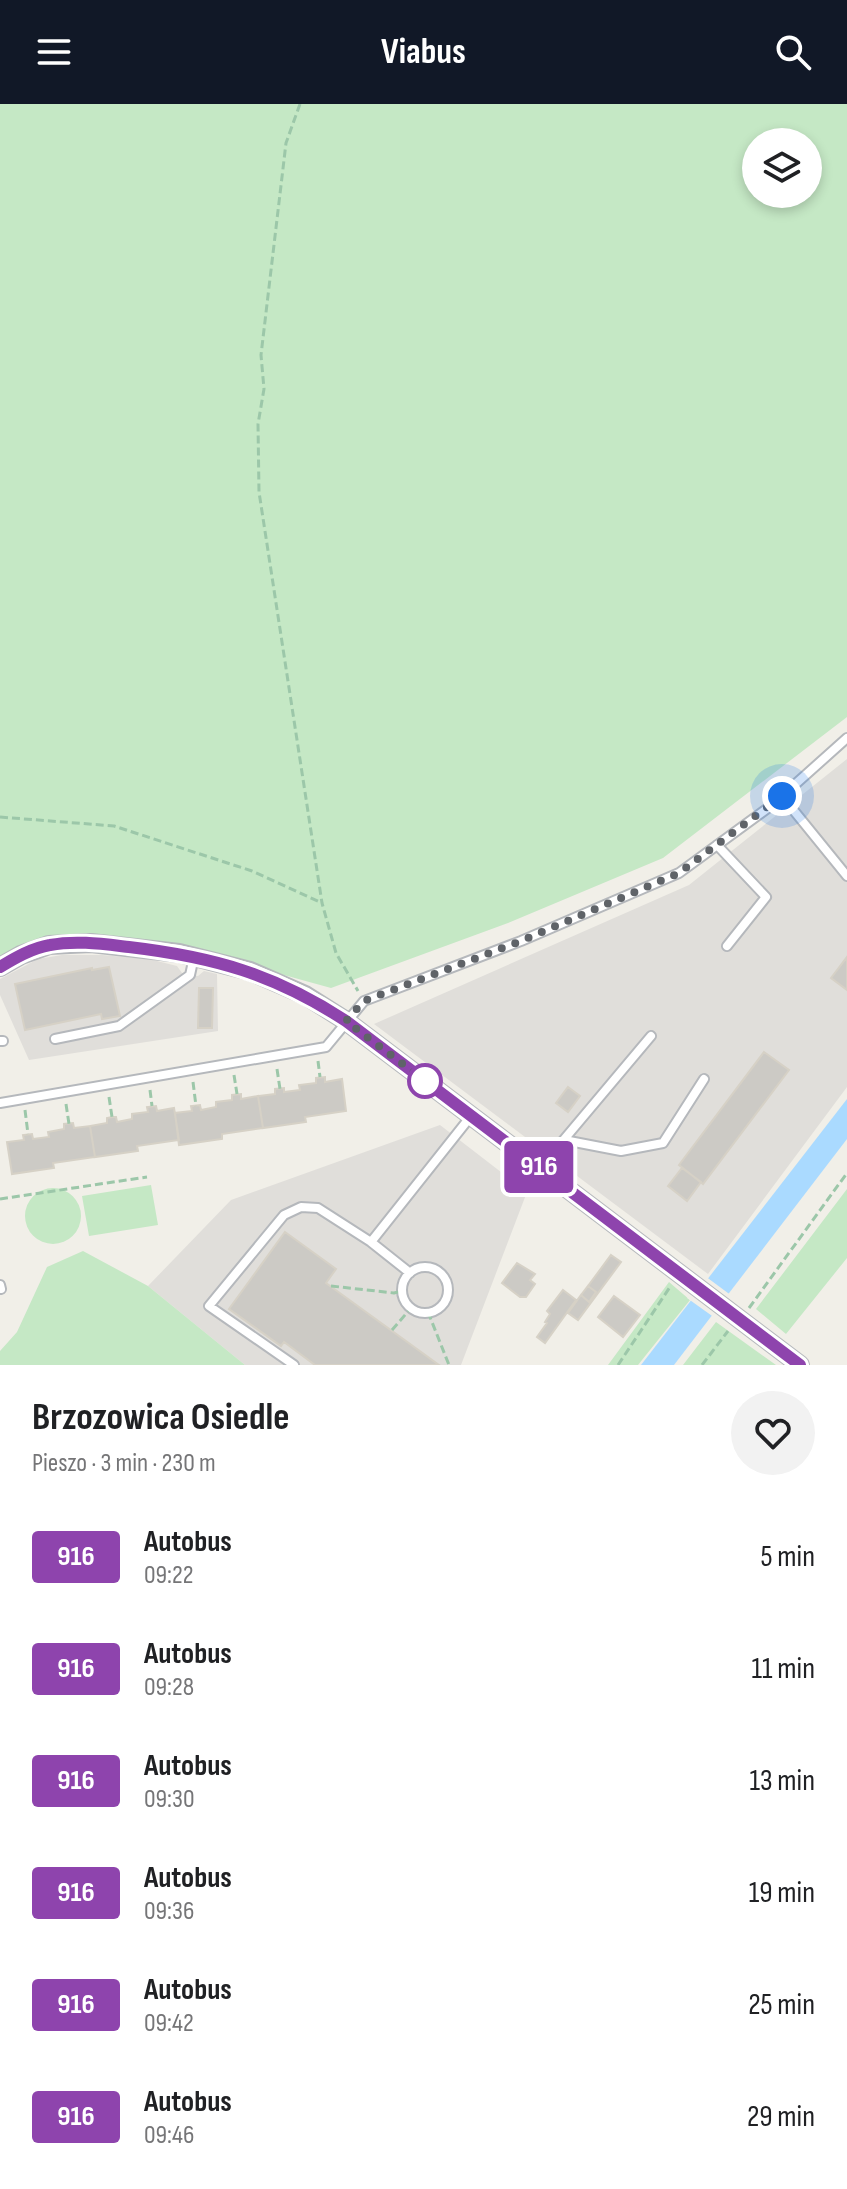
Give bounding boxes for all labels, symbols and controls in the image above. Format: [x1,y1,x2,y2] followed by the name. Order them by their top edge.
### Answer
[32,30,76,74] icon: menu
[771,30,815,74] icon: search
[381,31,466,74] text: Viabus
[742,128,822,208] map controls
[742,128,822,208] button: layers
[762,776,802,816] your location
[408,1064,442,1098] unlabelled marker
[493,1141,585,1193] line badge: 916
[520,1150,558,1183] text: 916
[731,1391,815,1475] button: heart
[32,1395,290,1440] text: Brzozowica Osiedle
[32,1448,216,1479] text: Pieszo · 3 min · 230 m
[144,1524,232,1560] text: Autobus
[761,1539,815,1575] text: 5 min
[57,1540,95,1573] text: 916
[144,1560,193,1591] text: 09:22
[144,1636,232,1672] text: Autobus
[752,1651,815,1687] text: 11 min
[57,1652,95,1685] text: 916
[144,1672,194,1703] text: 09:28
[144,1748,232,1784] text: Autobus
[749,1763,815,1799] text: 13 min
[57,1764,95,1797] text: 916
[144,1784,195,1815] text: 09:30
[144,1860,232,1896] text: Autobus
[749,1875,815,1911] text: 19 min
[57,1876,95,1909] text: 916
[144,1896,194,1927] text: 09:36
[144,1972,232,2008] text: Autobus
[748,1987,815,2023] text: 25 min
[57,1988,95,2021] text: 916
[144,2008,194,2039] text: 09:42
[144,2084,232,2120] text: Autobus
[747,2099,815,2135] text: 29 min
[57,2100,95,2133] text: 916
[144,2120,194,2151] text: 09:46

